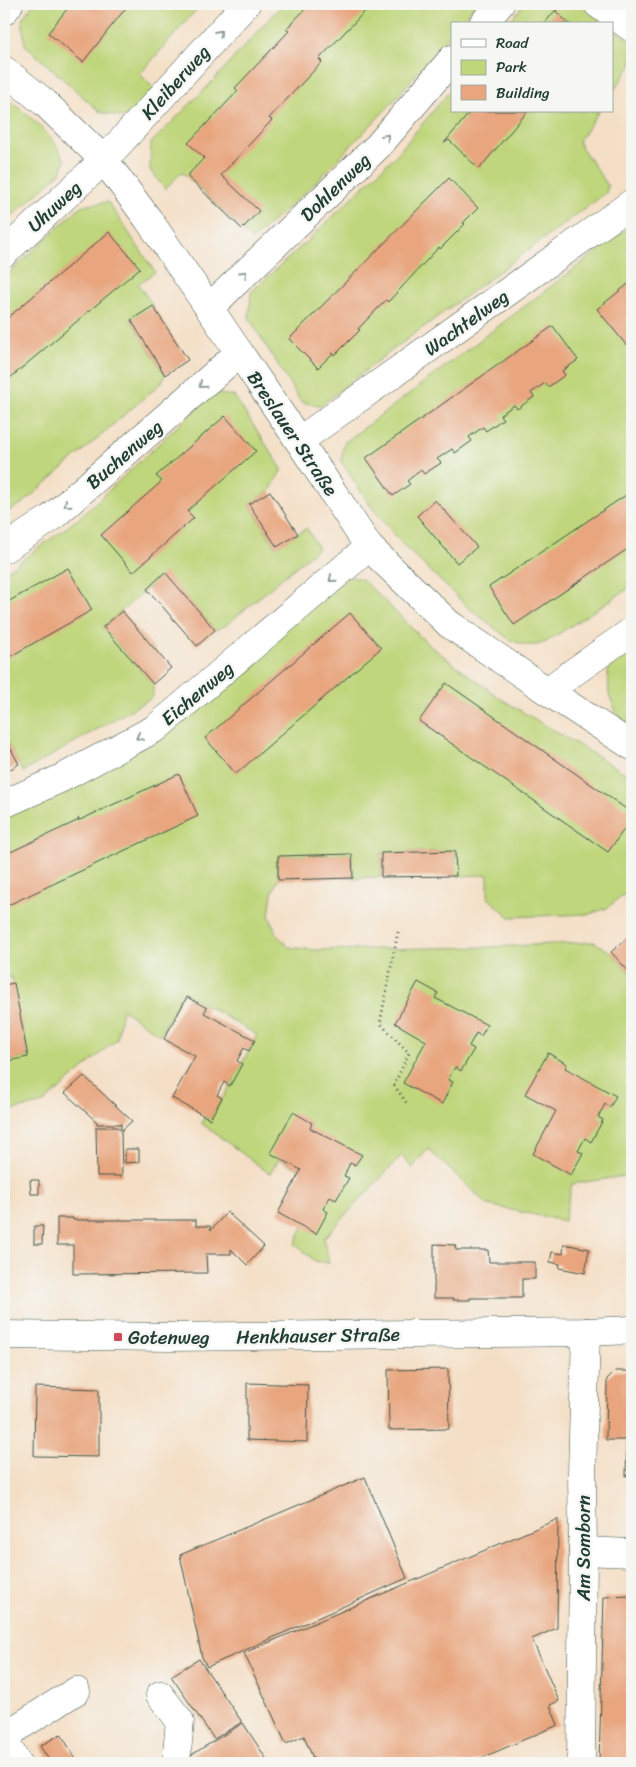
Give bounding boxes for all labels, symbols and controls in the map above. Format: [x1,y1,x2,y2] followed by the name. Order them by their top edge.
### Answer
[451,22,614,112] legend
[213,30,222,39] one-way arrow
[496,30,529,56] text: Road
[132,37,219,127] street label: Kleiberweg
[496,54,527,80] text: Park
[496,80,550,106] text: Building
[380,133,389,142] one-way arrow
[292,145,379,230] street label: Dohlenweg
[19,172,89,241] street label: Uhuweg
[239,271,248,280] one-way arrow
[417,280,516,365] street label: Wachtelweg
[238,364,347,503] street label: Breslauer Straße
[199,379,208,388] one-way arrow
[78,411,171,498] street label: Buchenweg
[64,498,73,507] one-way arrow
[328,573,337,582] one-way arrow
[153,652,242,734] street label: Eichenweg
[135,731,144,741] one-way arrow
[236,1318,400,1353] street label: Henkhauser Straße
[128,1321,210,1354] place label: Gotenweg
[112,1331,124,1343] marker: Gotenweg
[567,1495,600,1602] street label: Am Somborn

